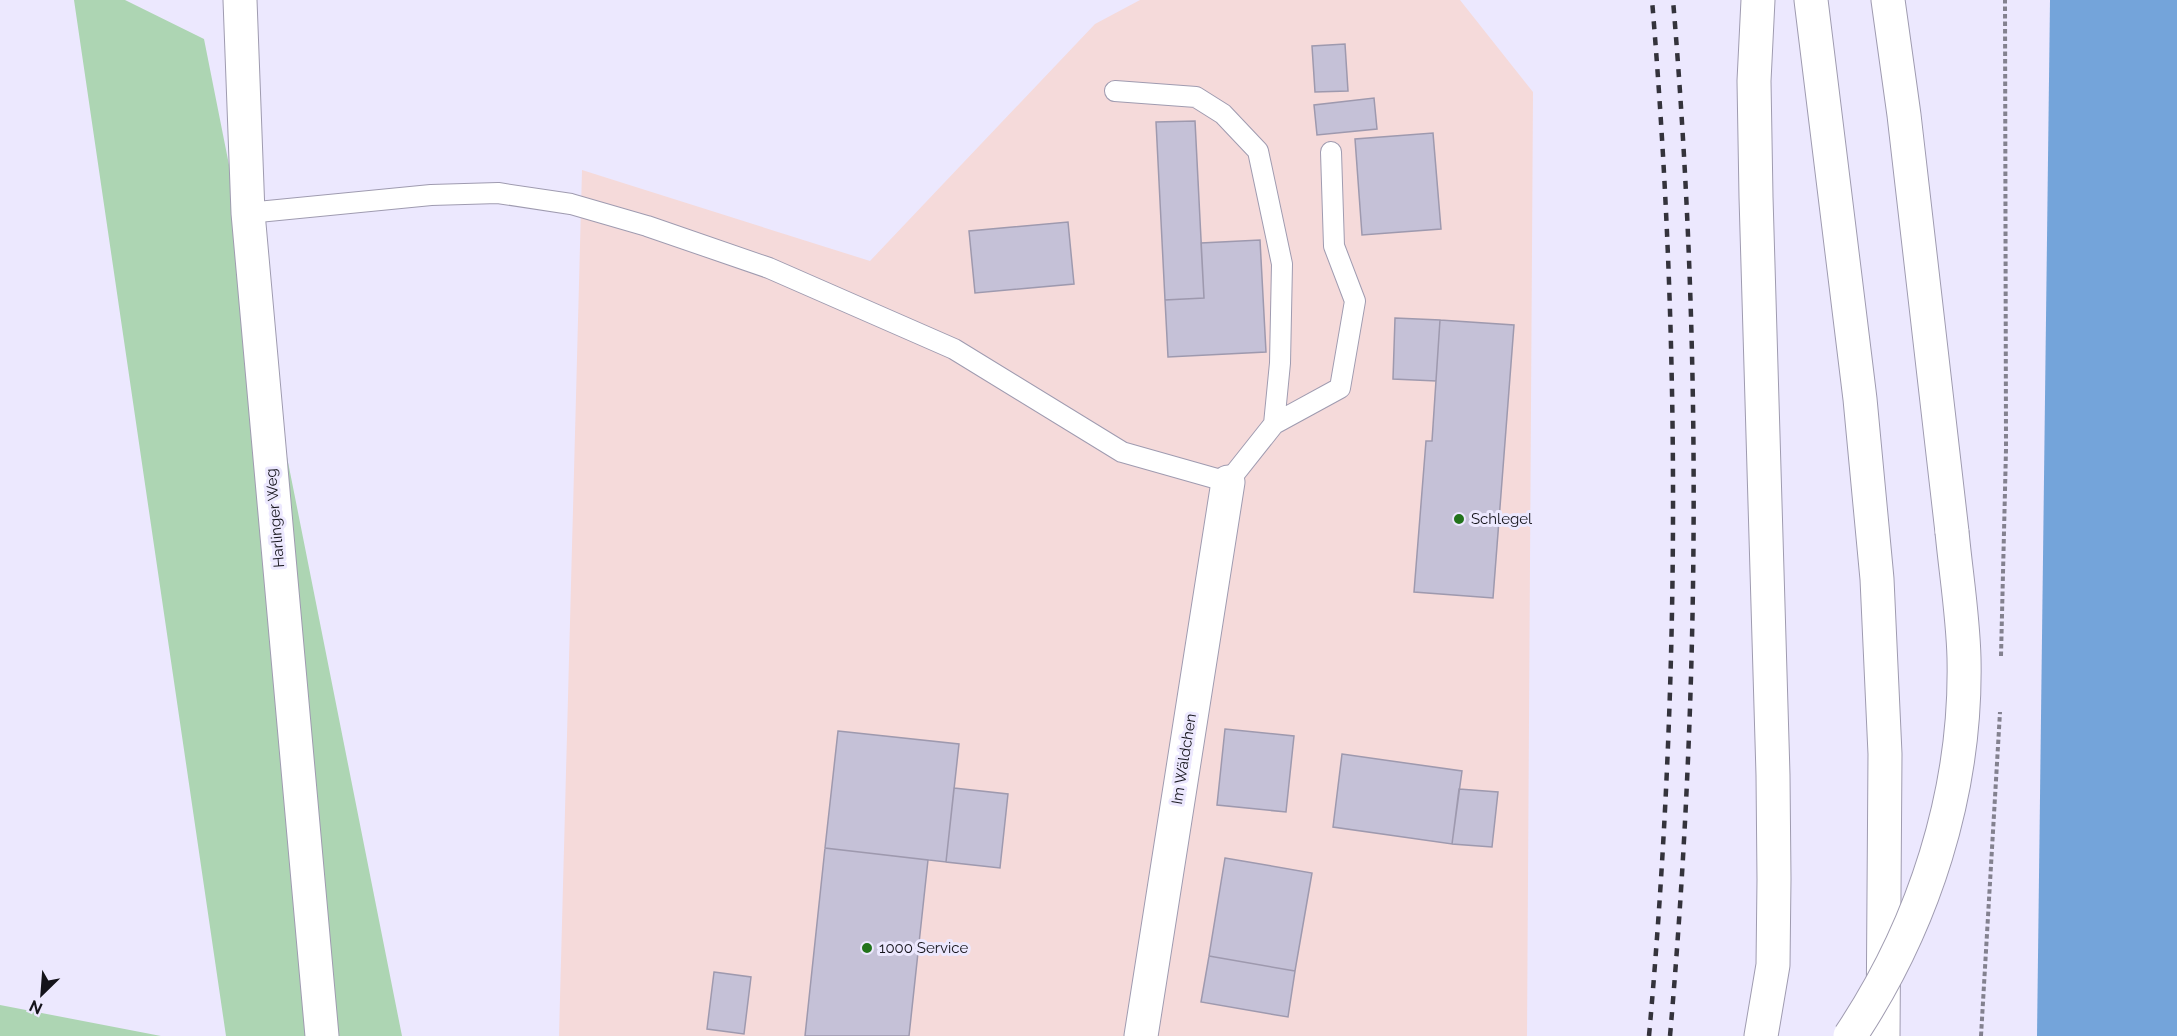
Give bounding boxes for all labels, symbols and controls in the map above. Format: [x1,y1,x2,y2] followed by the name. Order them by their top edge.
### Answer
[262,468,288,568] street label: Harlinger Weg
[1471,510,1533,528] place label: Schlegel
[1452,512,1466,526] marker: Schlegel
[1168,712,1200,806] street label: Im Wäldchen
[879,939,968,957] place label: 1000 Service
[860,941,874,955] marker: 1000 Service
[12,964,72,1024] north arrow
[26,996,45,1018] text: N

